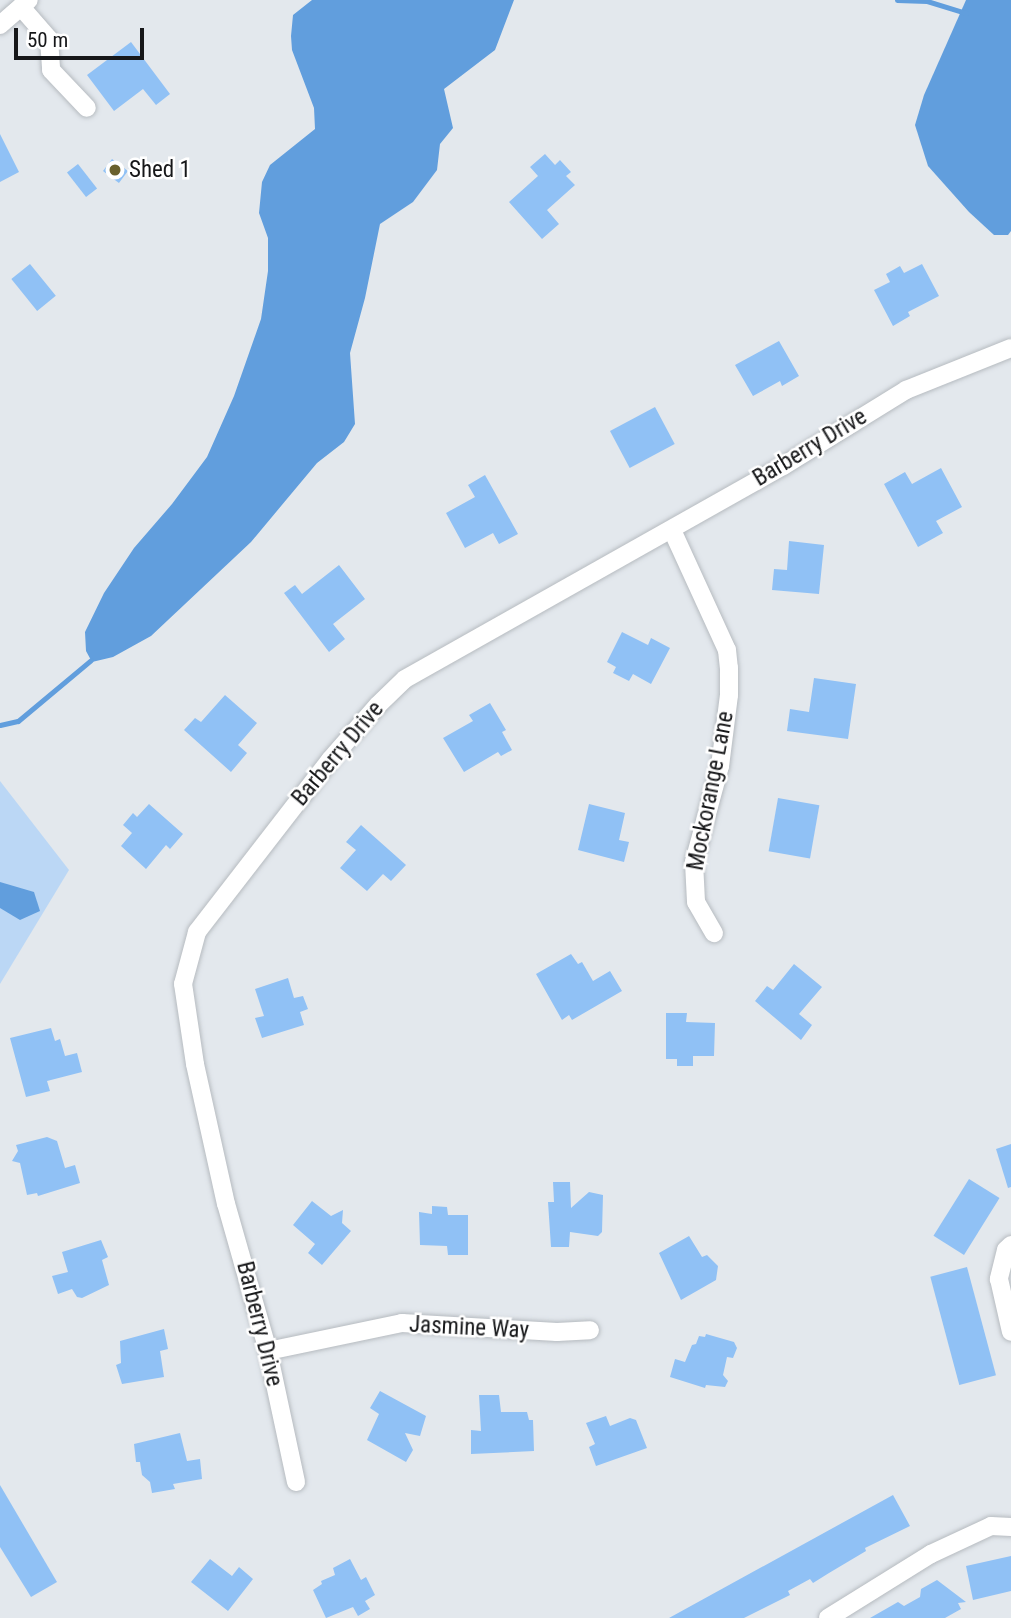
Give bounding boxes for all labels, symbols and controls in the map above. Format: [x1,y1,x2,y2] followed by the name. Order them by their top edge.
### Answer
[18,14,147,58] scale bar
[27,28,68,52] text: 50 m
[129,156,191,184] place label: Shed 1
[107,162,123,178] marker: Shed 1
[748,403,872,493] street label: Barberry Drive
[286,696,390,812] street label: Barberry Drive
[682,709,740,873] street label: Mockorange Lane
[230,1259,288,1389] street label: Barberry Drive
[408,1311,530,1345] street label: Jasmine Way

